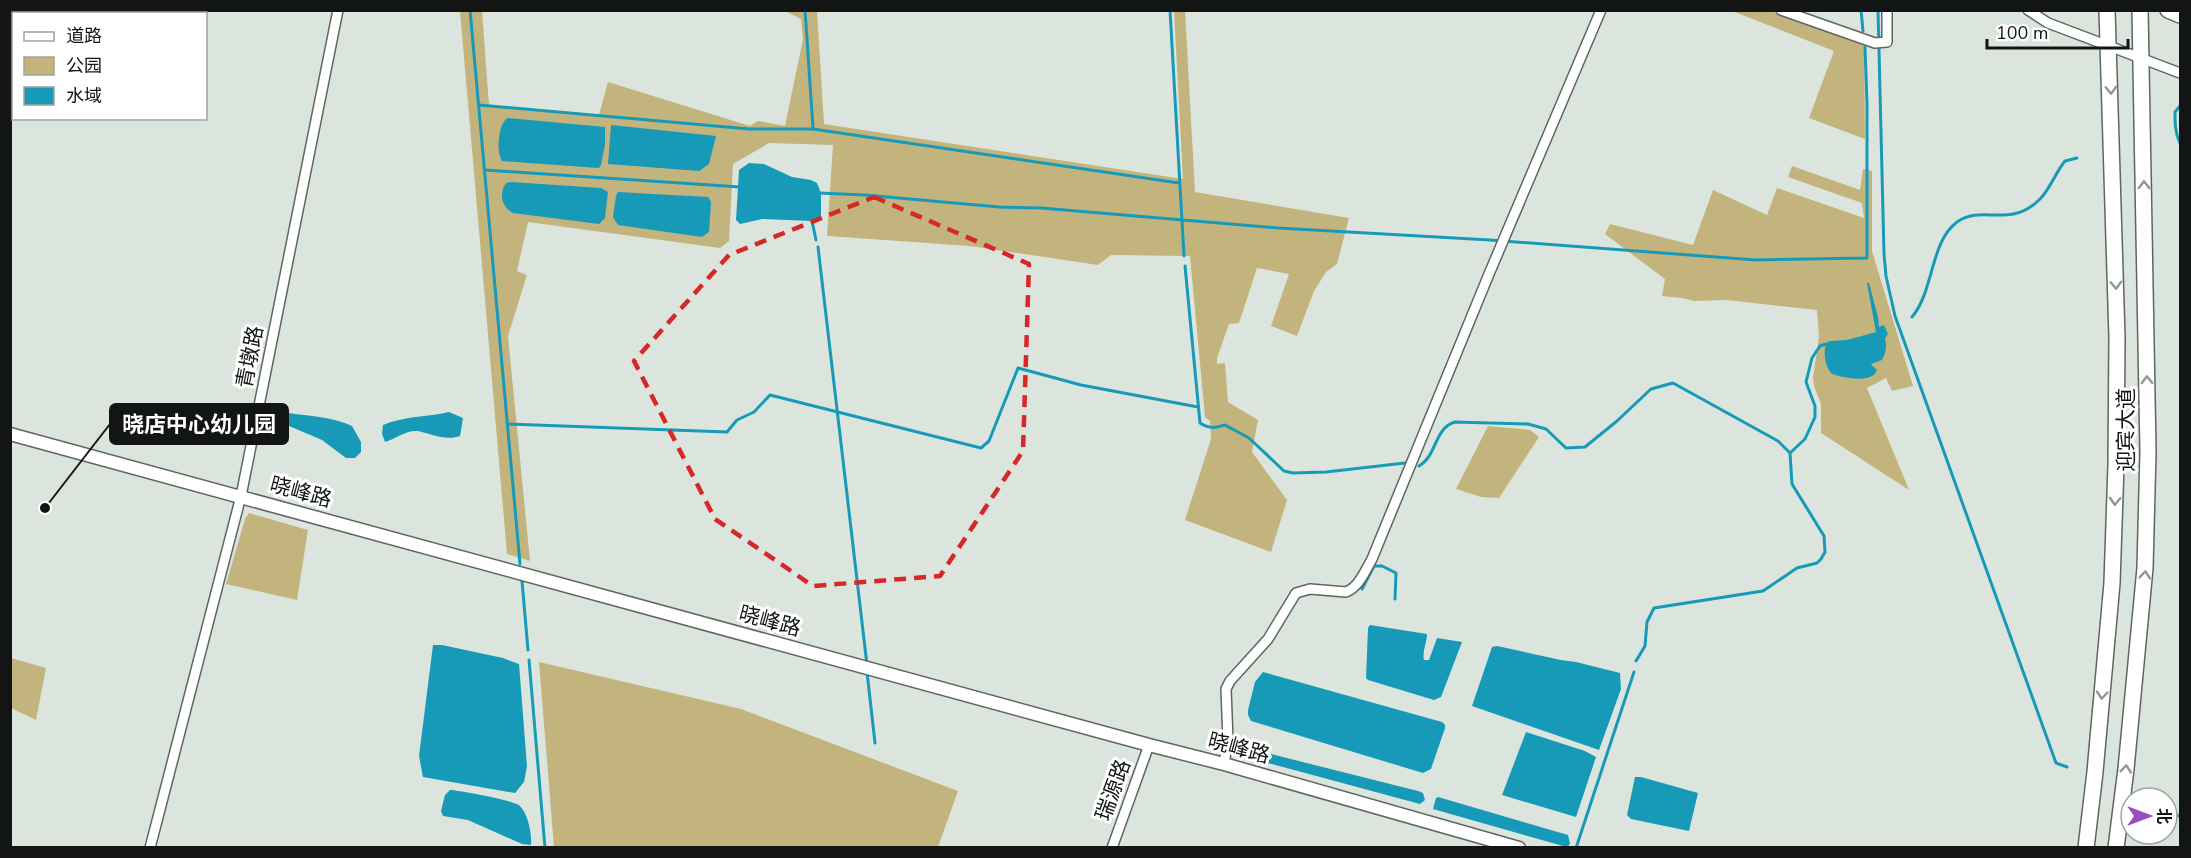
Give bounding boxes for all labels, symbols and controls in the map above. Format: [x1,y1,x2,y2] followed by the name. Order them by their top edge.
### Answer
[12,12,207,120] legend
[1987,12,2128,50] scale bar
[1996,21,2048,45] text: 100 m
[66,24,102,48] text: 道路
[66,54,102,78] text: 公园
[66,84,102,108] text: 水域
[2104,85,2117,94] one-way arrow
[2138,180,2150,189] one-way arrow
[2110,280,2122,289] one-way arrow
[230,323,270,391] street label: 青墩路
[2141,375,2153,384] one-way arrow
[2112,388,2140,472] street label: 迎宾大道
[110,404,288,444] callout: 晓店中心幼儿园
[122,410,276,440] text: 晓店中心幼儿园
[267,470,335,514] street label: 晓峰路
[2108,496,2121,505] one-way arrow
[2138,570,2151,579] one-way arrow
[736,599,804,643] street label: 晓峰路
[2096,691,2109,700] one-way arrow
[1205,726,1273,770] street label: 晓峰路
[1089,756,1137,824] street label: 瑞源路
[2119,764,2132,773] one-way arrow
[2119,786,2179,846] north arrow
[2152,808,2174,824] text: 北

